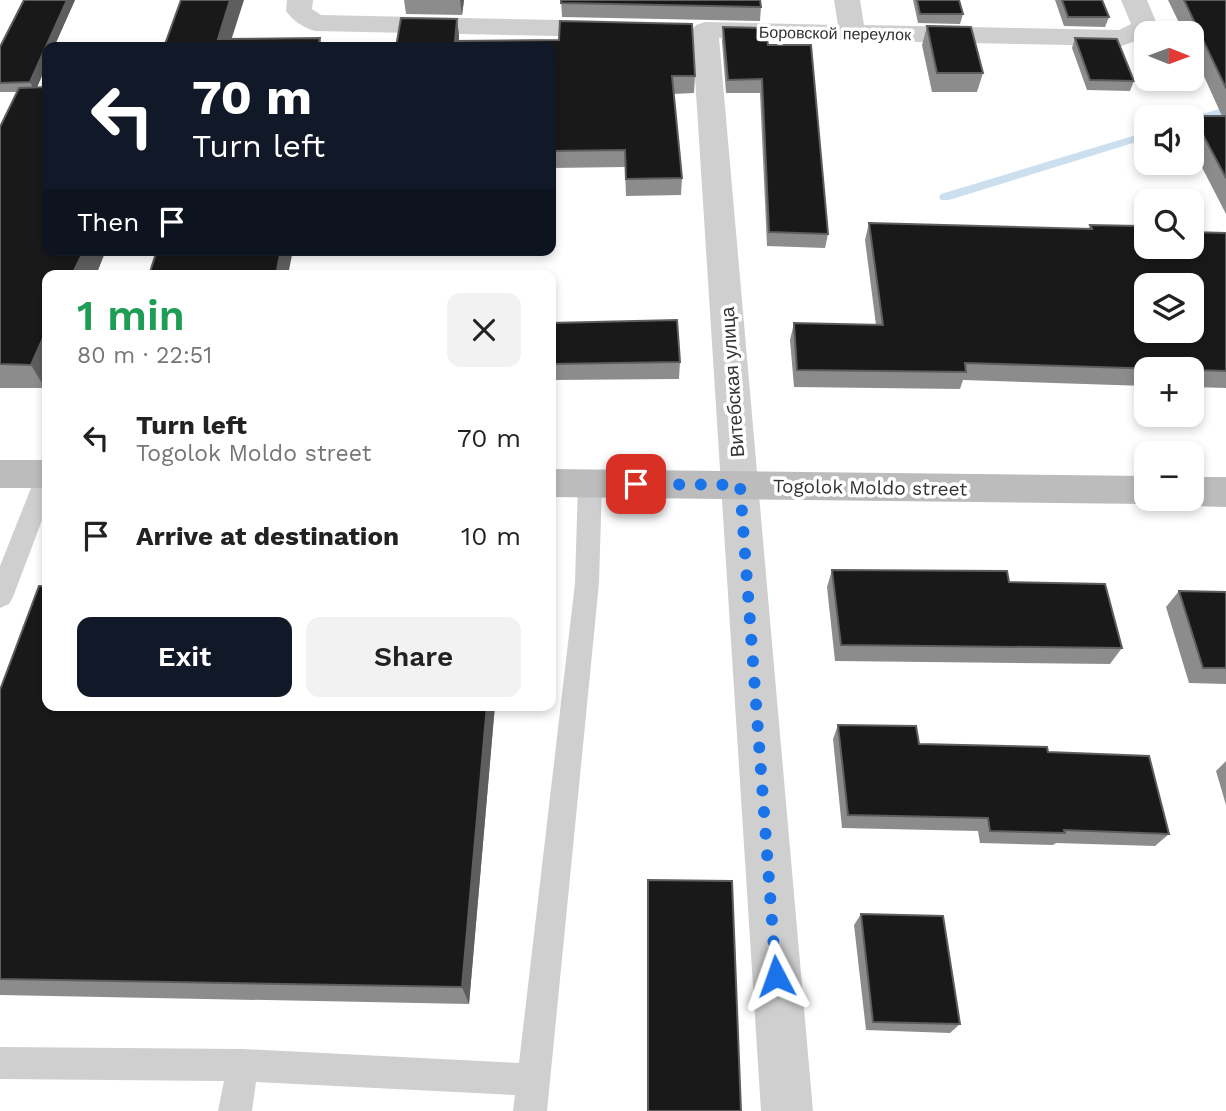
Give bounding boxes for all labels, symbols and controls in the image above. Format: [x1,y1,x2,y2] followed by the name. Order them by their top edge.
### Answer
[1134,21,1204,91] north arrow
[1134,21,1204,511] map controls
[759,23,912,44] street label: Боровской переулок
[192,68,312,126] text: 70 m
[77,70,168,161] icon: left
[1134,105,1204,175] button: sound
[192,127,325,165] text: Turn left
[1134,189,1204,259] button: search
[153,203,191,241] icon: arrive
[77,207,139,237] text: Then
[1134,273,1204,343] button: layers
[77,291,185,340] text: 1 min
[447,293,521,367] button: close
[716,306,749,458] street label: Витебская улица
[77,342,212,369] text: 80 m · 22:51
[1134,357,1204,427] button: +
[136,410,247,440] text: Turn left
[77,419,115,457] icon: left
[457,423,521,453] text: 70 m
[136,440,371,467] text: Togolok Moldo street
[1134,441,1204,511] button: −
[606,454,666,514] pin
[617,465,655,503] icon: arrive
[773,474,967,501] street label: Togolok Moldo street
[77,517,115,555] icon: arrive
[136,521,399,551] text: Arrive at destination
[461,521,521,551] text: 10 m
[77,617,292,697] button: Exit
[306,617,521,697] button: Share
[739,939,813,1013] position arrow

